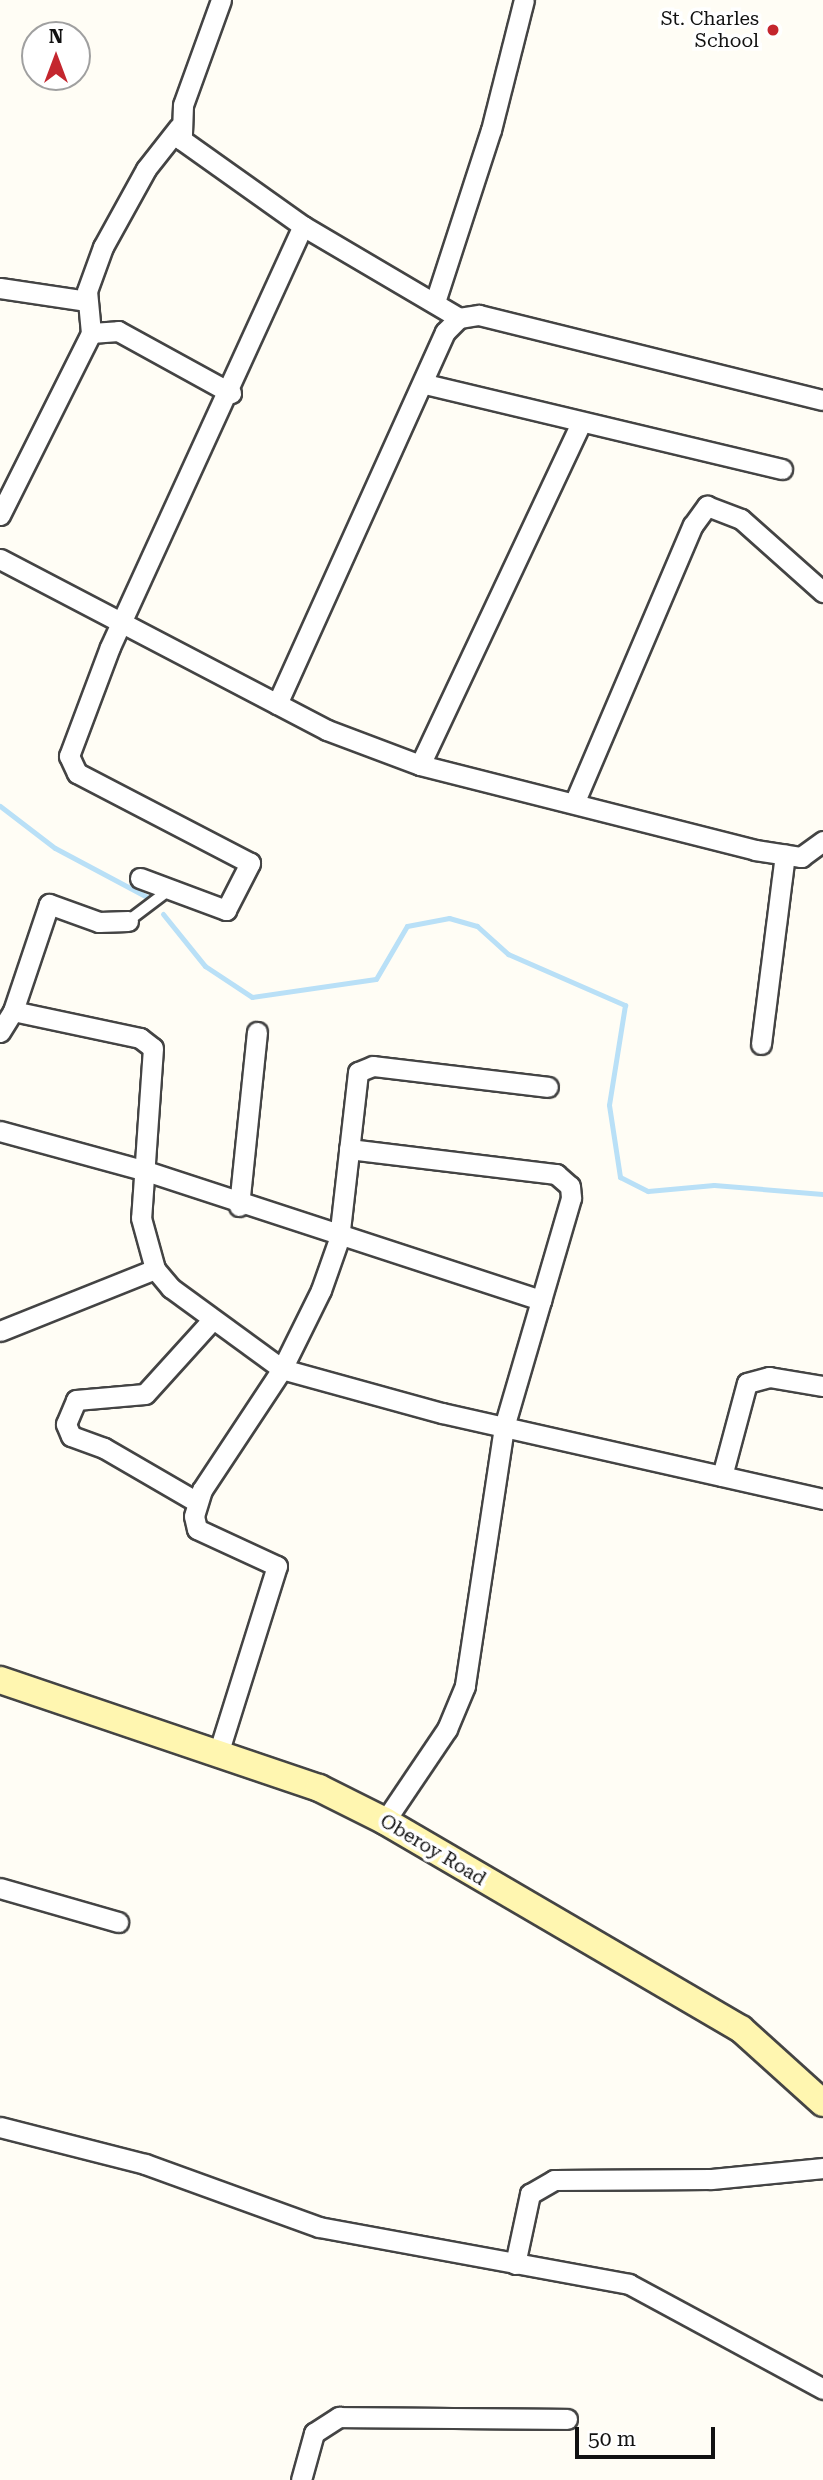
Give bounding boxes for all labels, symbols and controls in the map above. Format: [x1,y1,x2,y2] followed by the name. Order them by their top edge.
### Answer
[661,8,759,52] place label: St. Charles School
[21,21,91,91] north arrow
[765,22,781,38] marker: St. Charles School
[49,25,63,48] text: N
[376,1809,490,1891] street label: Oberoy Road
[578,2414,718,2458] scale bar
[588,2427,636,2451] text: 50 m

